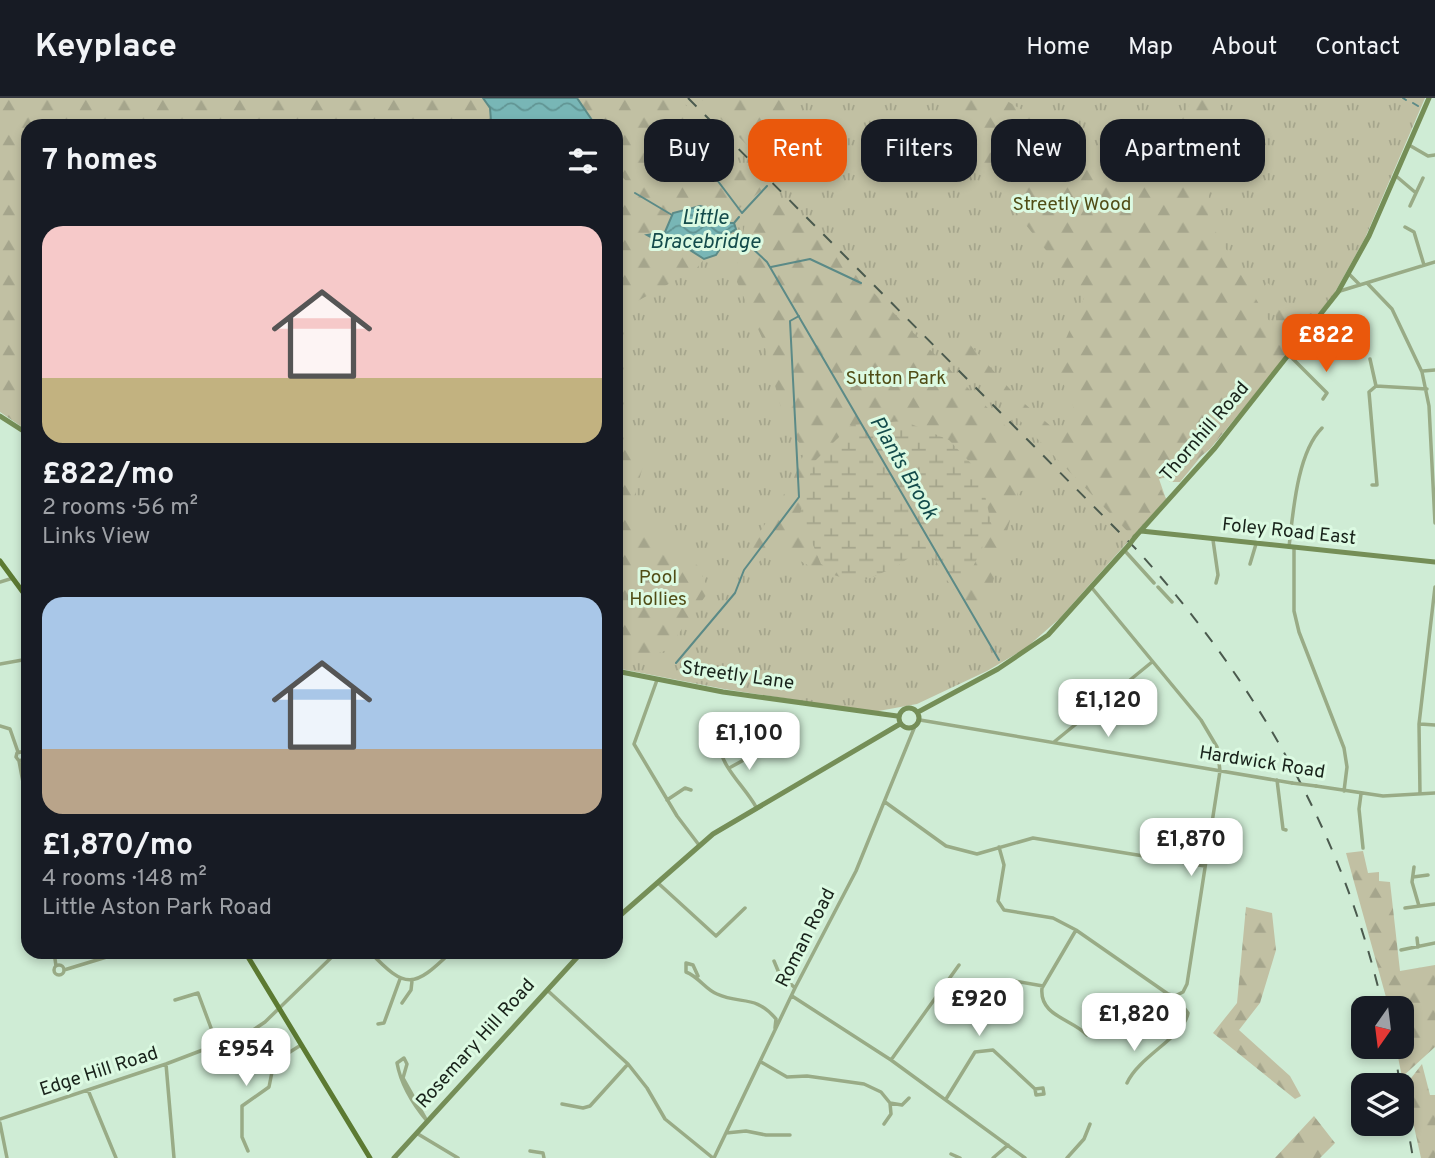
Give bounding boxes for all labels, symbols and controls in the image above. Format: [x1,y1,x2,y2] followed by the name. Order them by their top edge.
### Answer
[35,27,177,69] text: Keyplace
[1026,33,1090,63] text: Home
[1128,33,1173,63] text: Map
[1211,33,1277,63] text: About
[1315,33,1400,63] text: Contact
[644,119,734,182] chip: Buy
[748,119,847,182] chip: Rent
[861,119,977,182] chip: Filters
[991,119,1086,182] chip: New
[1100,119,1265,182] chip: Apartment
[564,142,602,180] icon: filters
[42,143,158,180] text: 7 homes
[1012,193,1132,217] park label: Streetly Wood
[650,205,761,256] water label: Little Bracebridge
[259,271,385,397] icon: home
[1285,314,1367,374] pin: £822
[1298,322,1354,351] text: £822
[846,367,946,391] park label: Sutton Park
[1155,377,1255,487] street label: Thornhill Road
[863,411,944,525] water label: Plants Brook
[42,457,174,494] text: £822/mo
[42,494,198,523] text: 2 rooms · 56 m²
[1221,513,1357,551] street label: Foley Road East
[42,523,150,552] text: Links View
[629,566,687,612] park label: Pool Hollies
[259,642,385,768] icon: home
[680,656,796,696] street label: Streetly Lane
[1051,680,1165,739] pin: £1,120
[1074,687,1142,716] text: £1,120
[692,712,806,772] pin: £1,100
[715,720,783,749] text: £1,100
[1197,741,1327,785] street label: Hardwick Road
[1134,818,1248,878] pin: £1,870
[1156,826,1226,855] text: £1,870
[42,828,193,865] text: £1,870/mo
[42,865,207,894] text: 4 rooms · 148 m²
[771,884,841,992] street label: Roman Road
[42,894,272,923] text: Little Aston Park Road
[411,974,541,1114] street label: Rosemary Hill Road
[938,978,1020,1038] pin: £920
[950,986,1008,1015] text: £920
[1077,993,1191,1053] pin: £1,820
[1351,996,1414,1059] north arrow
[1351,996,1414,1136] map controls
[1098,1001,1170,1030] text: £1,820
[205,1028,287,1088] pin: £954
[217,1036,275,1065] text: £954
[37,1042,161,1102] street label: Edge Hill Road
[1351,1073,1414,1136] button: layers

